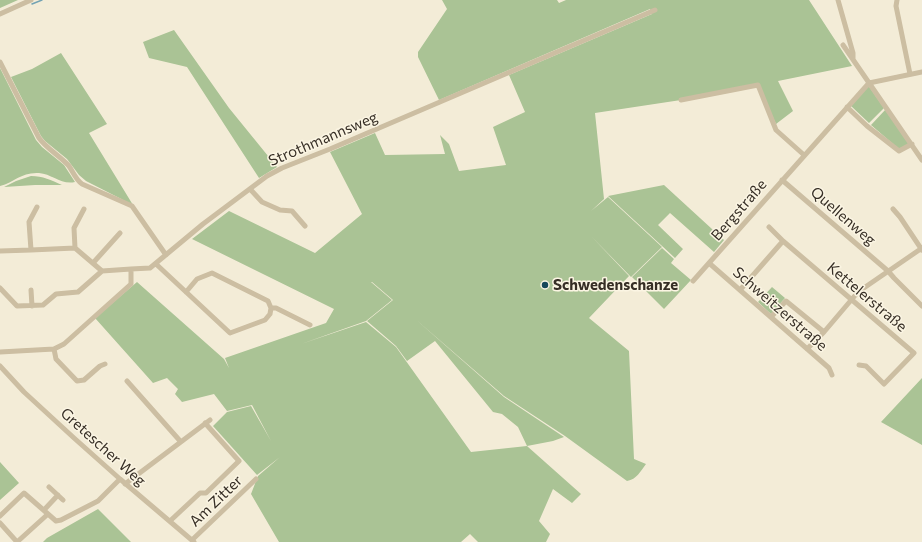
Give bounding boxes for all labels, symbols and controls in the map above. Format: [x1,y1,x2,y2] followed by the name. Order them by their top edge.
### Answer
[266,108,380,170] street label: Strothmannsweg
[707,176,771,244] street label: Bergstraße
[807,183,879,249] street label: Quellenweg
[823,258,911,336] street label: Kettelerstraße
[729,263,831,355] street label: Schweitzerstraße
[553,276,678,294] place label: Schwedenschanze
[540,280,550,290] marker: Schwedenschanze
[57,404,149,490] street label: Gretescher Weg
[186,471,246,531] street label: Am Zitter

